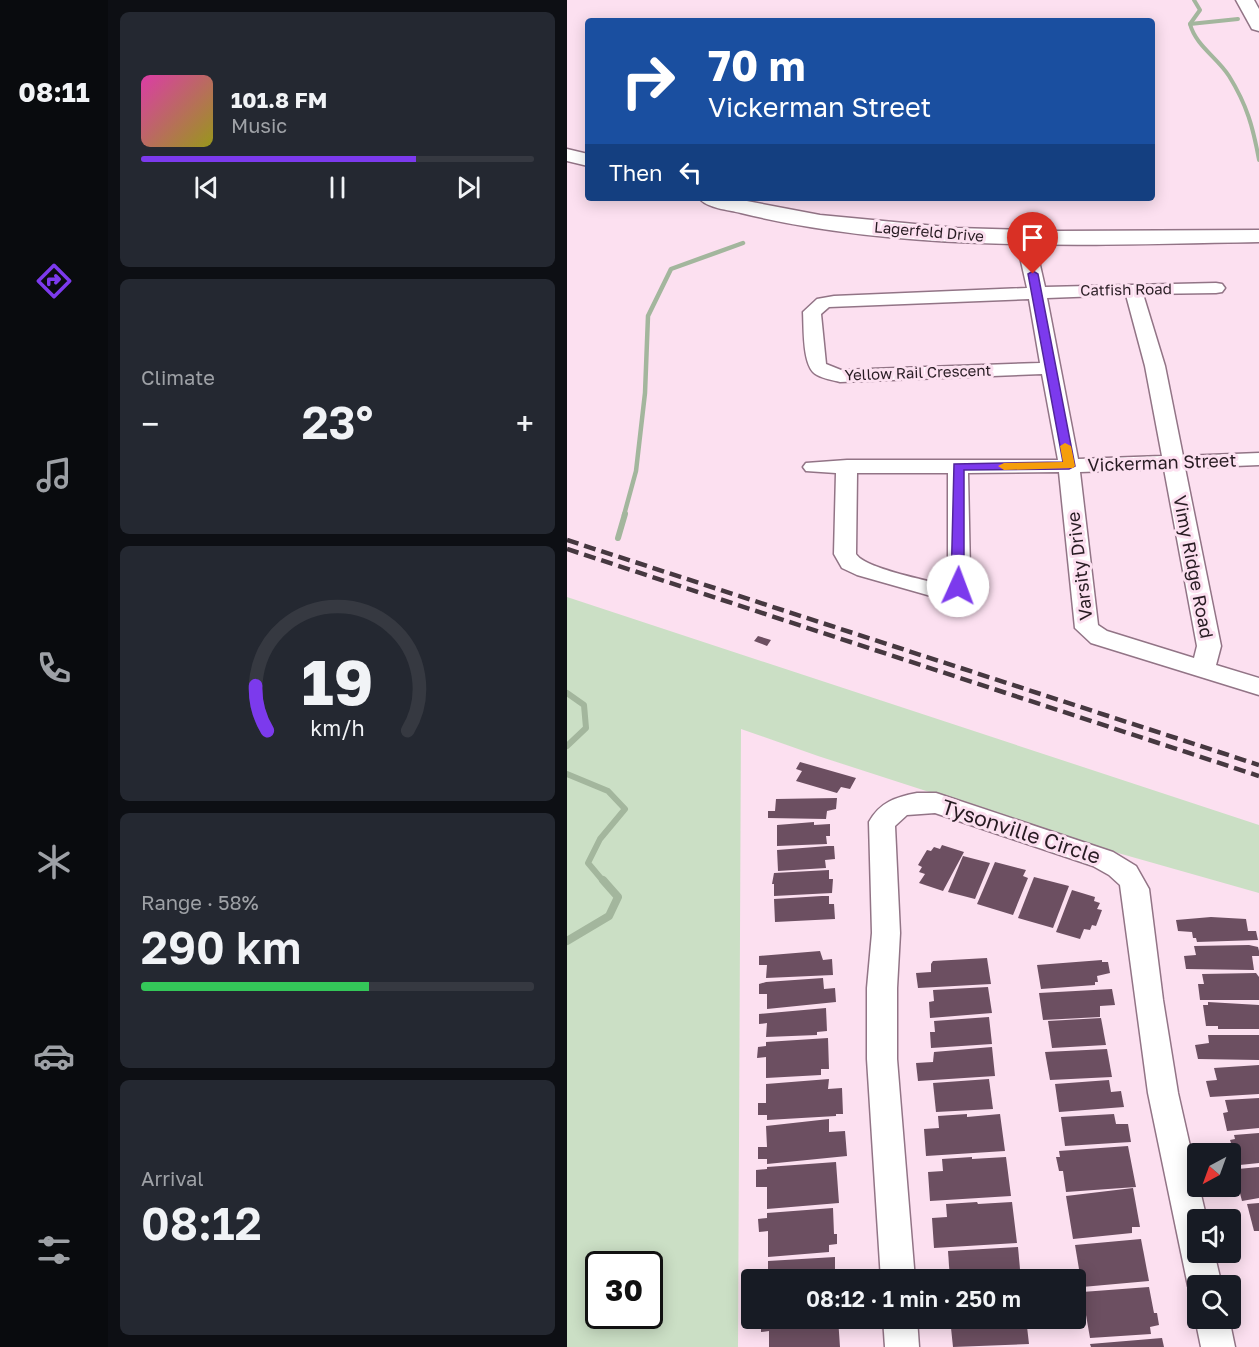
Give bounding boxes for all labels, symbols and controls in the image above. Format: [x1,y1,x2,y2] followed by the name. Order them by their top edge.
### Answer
[708,40,805,90] text: 70 m
[609,42,687,120] icon: right
[18,76,90,108] text: 08:11
[231,86,327,113] text: 101.8 FM
[708,91,931,123] text: Vickerman Street
[231,113,287,137] text: Music
[674,156,707,189] icon: left
[609,159,662,186] text: Then
[190,171,223,204] icon: previous
[321,171,354,204] icon: pause
[452,171,485,204] icon: next
[1007,212,1058,274] pin
[873,217,985,245] street label: Lagerfeld Drive
[1016,221,1049,254] icon: arrive
[33,260,75,302] icon: directions
[1080,279,1172,299] street label: Catfish Road
[844,360,992,384] street label: Yellow Rail Crescent
[141,365,215,389] text: Climate
[302,395,373,449] text: 23°
[141,404,159,443] text: −
[516,404,534,443] text: +
[1087,448,1237,476] street label: Vickerman Street
[33,454,75,496] icon: music
[1169,493,1219,640] street label: Vimy Ridge Road
[1061,511,1097,622] street label: Varsity Drive
[926,554,990,618] position arrow
[302,644,373,719] text: 19
[33,647,75,689] icon: phone
[310,715,365,741] text: km/h
[939,793,1104,869] street label: Tysonville Circle
[33,841,75,883] icon: climate
[141,890,259,914] text: Range · 58%
[141,920,301,974] text: 290 km
[33,1035,75,1077] icon: car
[1187,1143,1241,1197] north arrow
[1187,1143,1241,1329] map controls
[141,1166,204,1190] text: Arrival
[141,1196,262,1250] text: 08:12
[1187,1209,1241,1263] button: sound
[33,1229,75,1271] icon: filters
[585,1251,663,1329] speed limit sign: 30
[1187,1275,1241,1329] button: search
[806,1285,1021,1312] text: 08:12 · 1 min · 250 m

